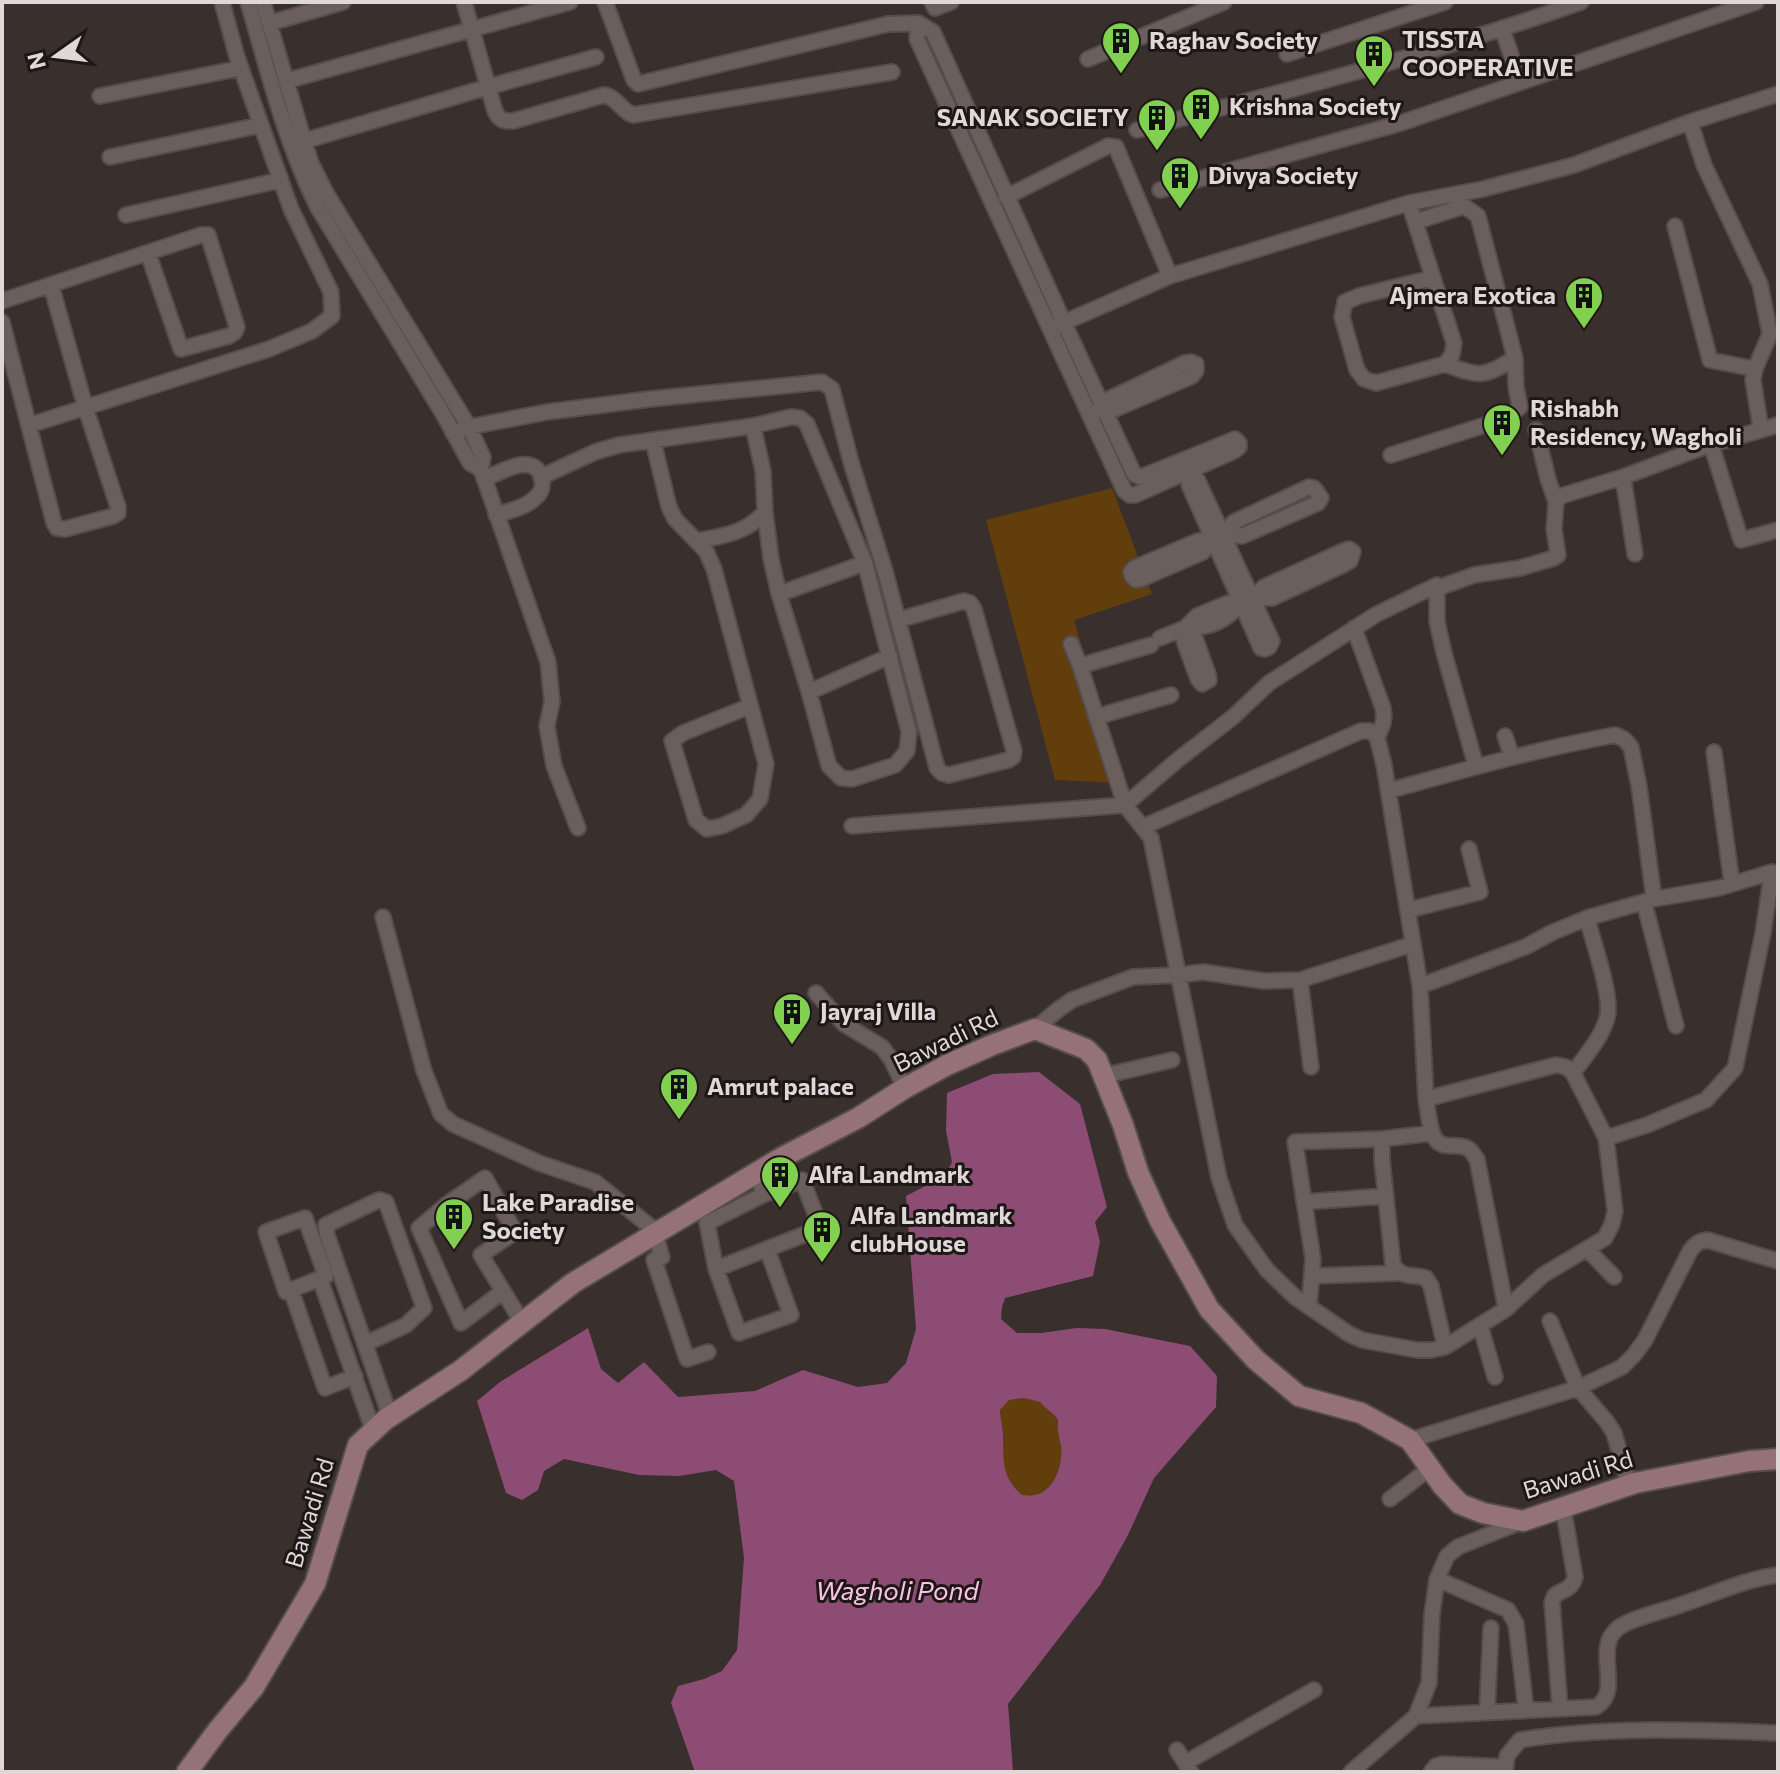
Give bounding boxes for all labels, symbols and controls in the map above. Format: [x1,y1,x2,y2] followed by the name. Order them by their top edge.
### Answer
[16,16,96,96] north arrow
[1100,20,1142,75] building icon: Raghav Society
[1402,24,1574,81] place label: TISSTA COOPERATIVE
[1149,25,1318,54] place label: Raghav Society
[1353,33,1395,88] building icon: TISSTA COOPERATIVE
[21,50,51,72] text: N
[1180,86,1222,141] building icon: Krishna Society
[1229,91,1401,120] place label: Krishna Society
[1136,97,1178,152] building icon: SANAK SOCIETY
[937,102,1129,131] place label: SANAK SOCIETY
[1159,155,1201,210] building icon: Divya Society
[1208,160,1358,189] place label: Divya Society
[1563,275,1605,330] building icon: Ajmera Exotica
[1389,280,1556,309] place label: Ajmera Exotica
[1530,393,1742,450] place label: Rishabh Residency, Wagholi
[1481,402,1523,457] building icon: Rishabh Residency, Wagholi
[771,991,813,1046] building icon: Jayraj Villa
[820,996,936,1025] place label: Jayraj Villa
[888,1002,1003,1077] street label: Bawadi Rd
[658,1066,700,1121] building icon: Amrut palace
[707,1071,854,1100] place label: Amrut palace
[759,1154,801,1209] building icon: Alfa Landmark
[808,1159,971,1188] place label: Alfa Landmark
[482,1187,634,1244] place label: Lake Paradise Society
[433,1196,475,1251] building icon: Lake Paradise Society
[850,1200,1013,1257] place label: Alfa Landmark clubHouse
[801,1209,843,1264] building icon: Alfa Landmark clubHouse
[1519,1443,1636,1504] street label: Bawadi Rd
[278,1454,339,1571] street label: Bawadi Rd
[816,1574,979,1605] water label: Wagholi Pond

